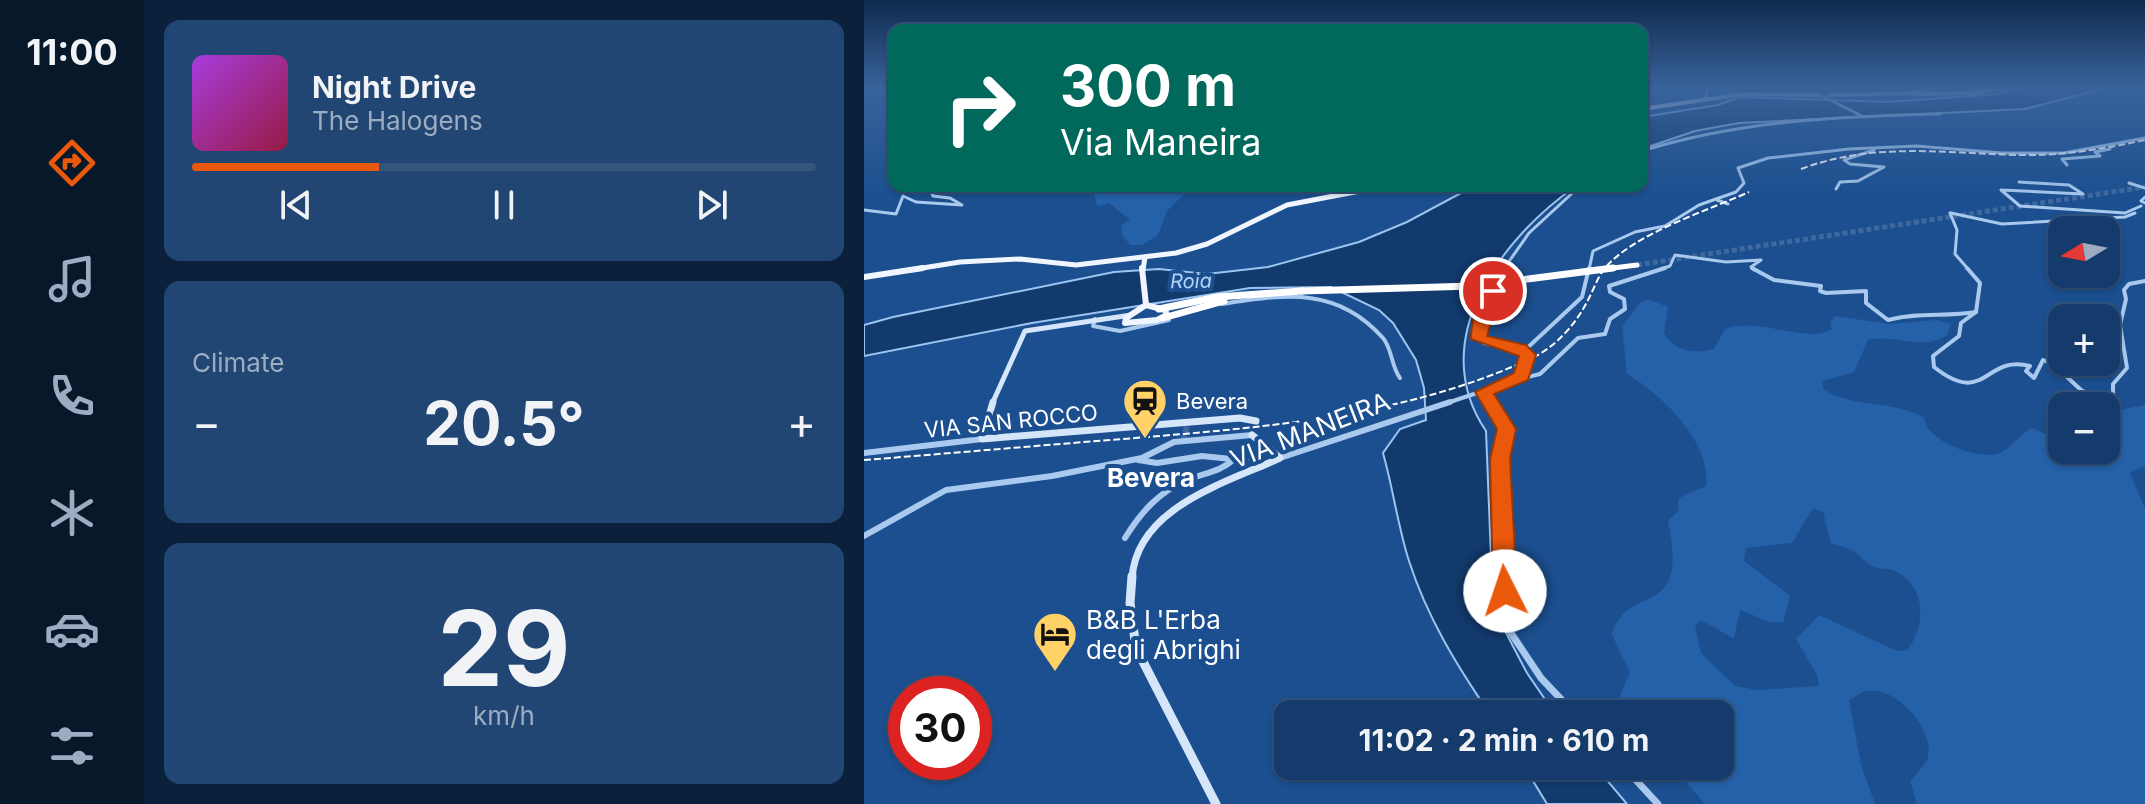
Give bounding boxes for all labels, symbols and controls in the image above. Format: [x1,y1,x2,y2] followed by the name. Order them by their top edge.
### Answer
[26,30,118,74] text: 11:00
[1060,52,1236,120] text: 300 m
[928,56,1032,160] icon: right
[312,69,476,105] text: Night Drive
[312,105,483,136] text: The Halogens
[1060,120,1261,164] text: Via Maneira
[44,135,100,191] icon: directions
[274,183,318,227] icon: previous
[482,183,526,227] icon: pause
[690,183,734,227] icon: next
[2048,216,2120,288] north arrow
[2048,216,2120,464] map controls
[44,251,100,307] icon: music
[1459,257,1527,325] pin
[1170,269,1212,293] water label: Roia
[1471,269,1515,313] icon: arrive
[2048,304,2120,376] button: +
[192,347,284,378] text: Climate
[44,368,100,424] icon: phone
[1121,377,1169,440] station icon: Bevera
[1226,385,1394,475] street label: VIA MANEIRA
[423,387,585,459] text: 20.5°
[1176,388,1248,414] place label: Bevera
[2048,392,2120,464] button: −
[192,396,221,450] text: −
[787,396,816,450] text: +
[923,399,1099,443] street label: VIA SAN ROCCO
[1107,462,1195,493] district label: Bevera
[44,485,100,541] icon: climate
[1463,549,1547,633] position arrow
[437,585,571,711] text: 29
[44,601,100,657] icon: car
[1086,604,1241,665] place label: B&B L'Erba degli Abrighi
[1031,610,1079,673] hotel icon: B&B L'Erba degli Abrighi
[888,676,992,780] speed limit sign: 30
[473,700,535,731] text: km/h
[44,718,100,774] icon: filters
[1359,722,1649,758] text: 11:02 · 2 min · 610 m

